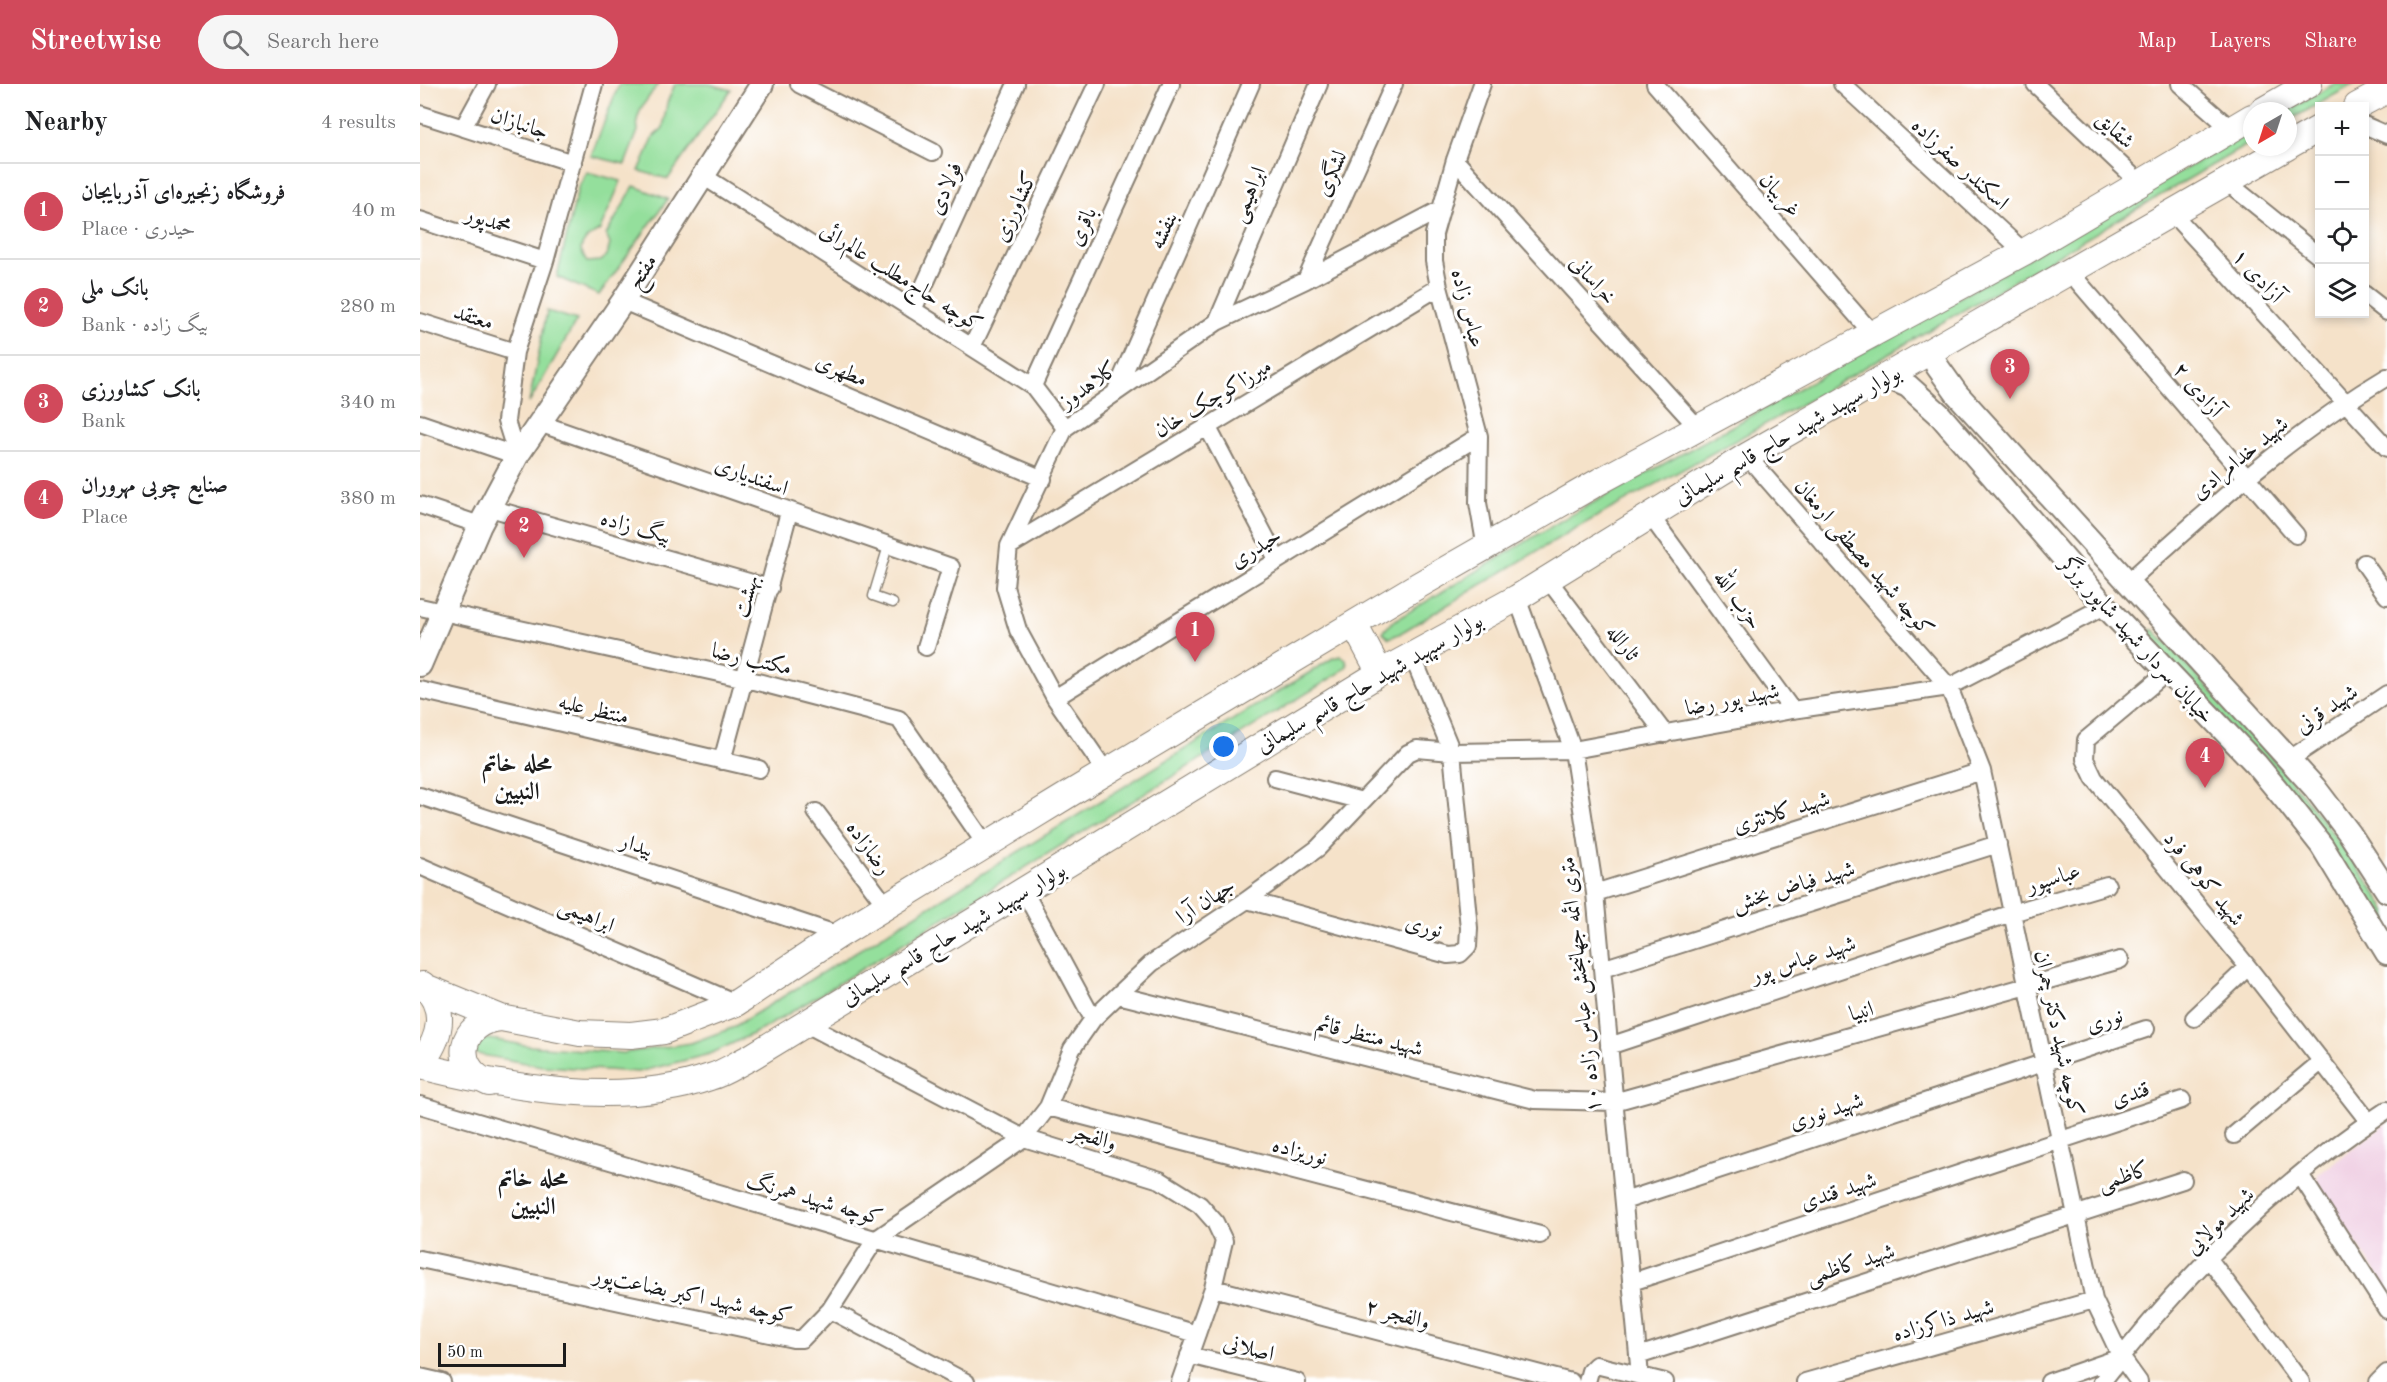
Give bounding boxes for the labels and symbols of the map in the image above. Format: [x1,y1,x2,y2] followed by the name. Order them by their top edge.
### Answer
[2243,102,2297,156] north arrow
[487,104,551,144] street label: جانبازان
[2091,108,2138,154] street label: شقایق
[1906,114,2013,216] street label: اسکندر صفرزاده
[1309,146,1352,200] street label: لشگری
[925,159,968,219] street label: فولادی
[1227,164,1273,227] street label: ابراهیمی
[990,168,1043,246] street label: کشاورزی
[1752,169,1804,224] street label: غریبان
[460,203,514,242] street label: محمدپور
[1064,204,1103,250] street label: باقری
[1146,209,1183,253] street label: بنفشه
[812,217,987,342] street label: کوچه حاج‌مطلب عالم‌رائی
[2227,242,2292,310] street label: آزادی ۱
[624,251,668,297] street label: مفتح
[1564,252,1620,310] street label: خراسانی
[1446,267,1487,350] street label: عباس زاده
[451,301,496,335] street label: معتقد
[811,350,870,393] street label: مطهری
[1990,350,2030,399] pin: 3
[1150,354,1277,444] street label: میرزاکوچک خان
[2168,356,2231,424] street label: آزادی ۲
[1054,357,1123,415] street label: کلاهدوز
[1671,362,1909,517] street label: بولوار سپهبد شهید حاج قاسم سلیمانی
[2188,413,2295,506] street label: شهید خدامرادی
[711,454,791,501] street label: اسفندیاری
[1787,476,1937,644] street label: کوچه شهید مصطفی ارمغان
[598,504,674,549] street label: بیگ زاده
[504,508,544,558] pin: 2
[1227,525,1286,574] street label: حیدری
[2051,547,2221,731] street label: خیابان سردار شهید شاپور برزگر
[1708,562,1772,634] street label: حزب الله
[731,573,765,621] street label: بهشت
[1253,610,1491,765] street label: بولوار سپهبد شهید حاج قاسم سلیمانی
[1176,612,1214,662] pin: 1
[1601,621,1643,667] street label: ثارالله
[709,639,794,682] street label: مکتب رضا
[1683,680,1782,724] street label: شهید پور رضا
[2292,681,2363,740] street label: شهید قرنی
[556,691,631,731] street label: منتظر علیه
[1209,732,1238,761] your location
[2186,738,2224,788] pin: 4
[482,752,552,805] district label: محله خاتم النبیین
[1730,787,1833,840] street label: شهید کلانتری
[841,817,895,880] street label: رضازاده
[2157,828,2248,932] street label: شهید کوهی فرد
[615,830,655,862] street label: بیدار
[1555,855,1608,1114] street label: ۱۰ متری ائمه جهانبخش عباس زاده
[1730,858,1858,919] street label: شهید فیاض بخش
[838,859,1075,1018] street label: بولوار سپهبد شهید حاج قاسم سلیمانی
[2022,860,2084,900] street label: عباسپور
[1171,871,1240,929] street label: جهان آرا
[554,894,617,940] street label: ابراهیمی
[1402,911,1444,943] street label: نوری
[1746,933,1860,992] street label: شهید عباس پور
[2027,949,2086,1119] street label: کوچه شهید دکتر چمران
[1847,998,1877,1027] street label: انبیا
[2083,1005,2126,1038] street label: نوری
[1312,1012,1425,1068] street label: شهید منتظر قائم
[2109,1078,2153,1111] street label: قندی
[1787,1090,1867,1136] street label: شهید نوری
[1065,1120,1119,1157] street label: والفجر
[1270,1134,1329,1171] street label: نوریزاده
[2095,1157,2153,1198] street label: کاظمی
[743,1166,886,1233] street label: کوچه شهید همرنگ
[498,1167,568,1220] district label: محله خاتم النبیین
[1798,1169,1880,1216] street label: شهید قندی
[2182,1184,2261,1261] street label: شهید مولایی
[1803,1239,1899,1292] street label: شهید کاظمی
[588,1264,794,1332] street label: کوچه شهید اکبر بضاعت‌پور
[1890,1294,1997,1348] street label: شهید ذاکرزاده
[1362,1296,1432,1336] street label: والفجر ۲
[1221,1332,1276,1366] street label: اصلانی
[438,1340,566,1368] scale bar

